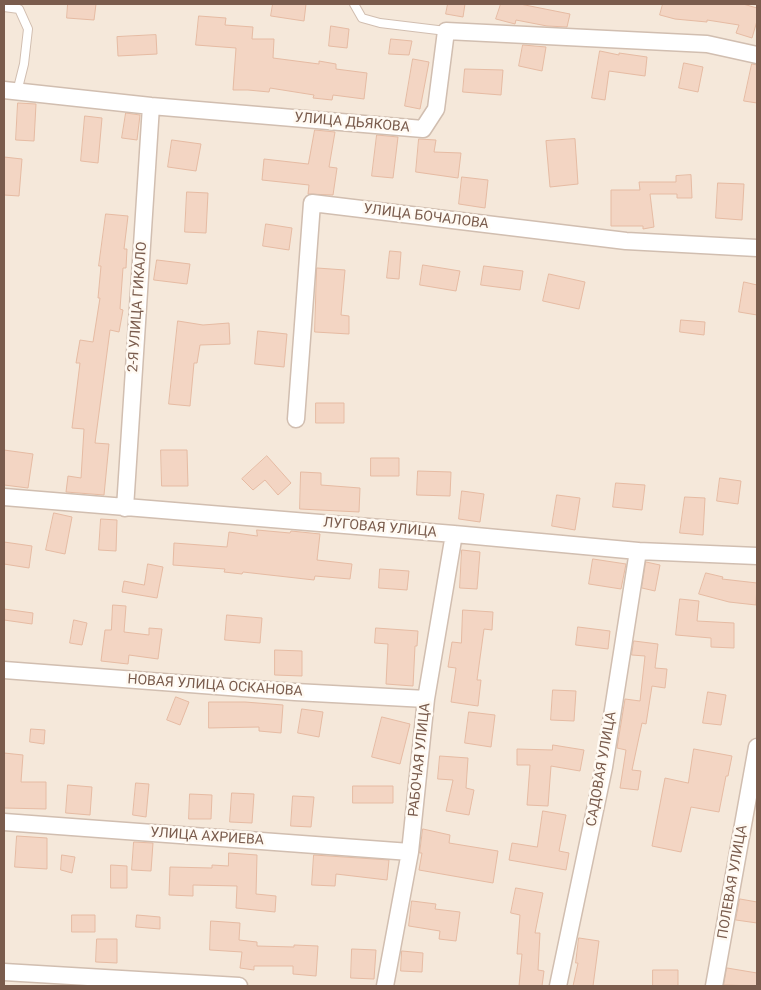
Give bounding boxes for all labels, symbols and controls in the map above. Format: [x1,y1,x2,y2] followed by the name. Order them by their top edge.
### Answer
[294,110,410,136] street label: УЛИЦА ДЬЯКОВА
[362,201,490,233] street label: УЛИЦА БОЧАЛОВА
[125,241,151,373] street label: 2-Я УЛИЦА ГИКАЛО
[323,515,437,541] street label: ЛУГОВАЯ УЛИЦА
[127,671,303,701] street label: НОВАЯ УЛИЦА ОСКАНОВА
[406,702,434,818] street label: РАБОЧАЯ УЛИЦА
[584,710,620,828] street label: САДОВАЯ УЛИЦА
[715,824,751,940] street label: ПОЛЕВАЯ УЛИЦА
[150,825,264,849] street label: УЛИЦА АХРИЕВА

